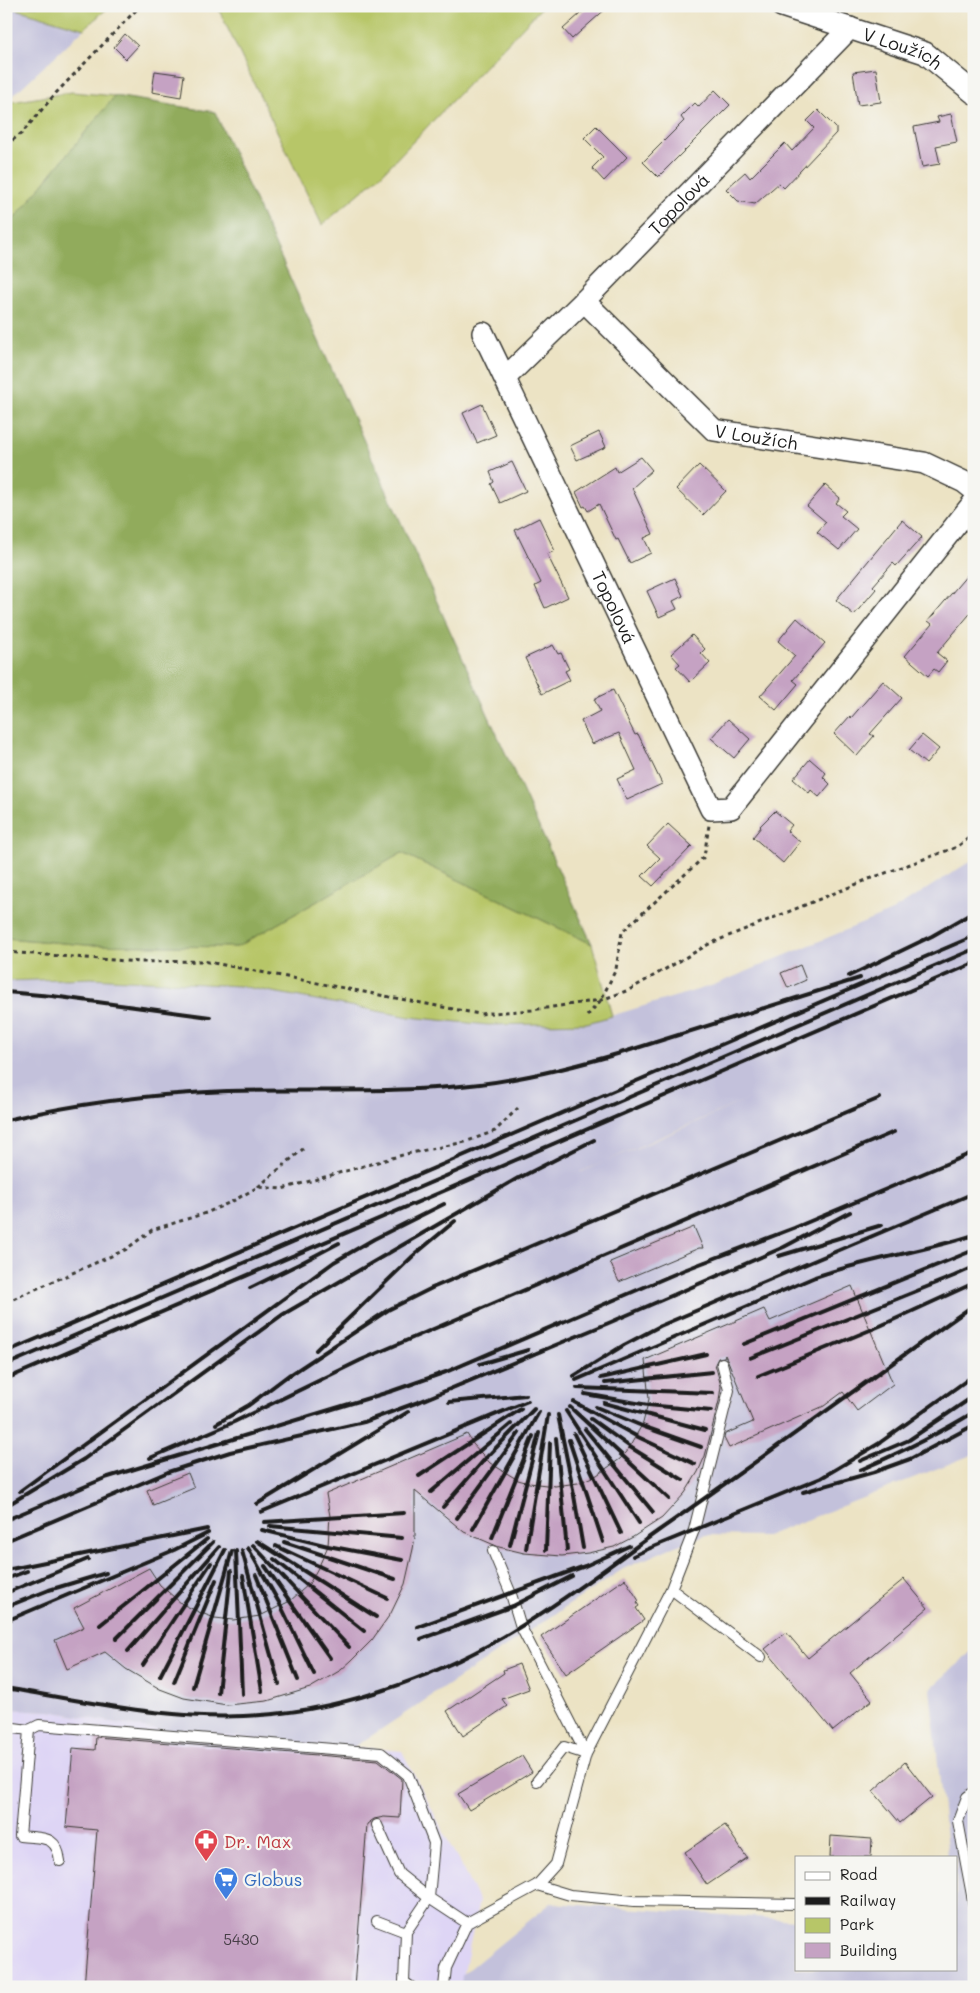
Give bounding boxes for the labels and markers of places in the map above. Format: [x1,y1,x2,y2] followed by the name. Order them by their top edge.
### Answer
[193,1828,219,1862] pharmacy icon: Dr. Max
[224,1829,291,1853] place label: Dr. Max
[213,1866,239,1900] supermarket icon: Globus
[244,1867,303,1891] place label: Globus

